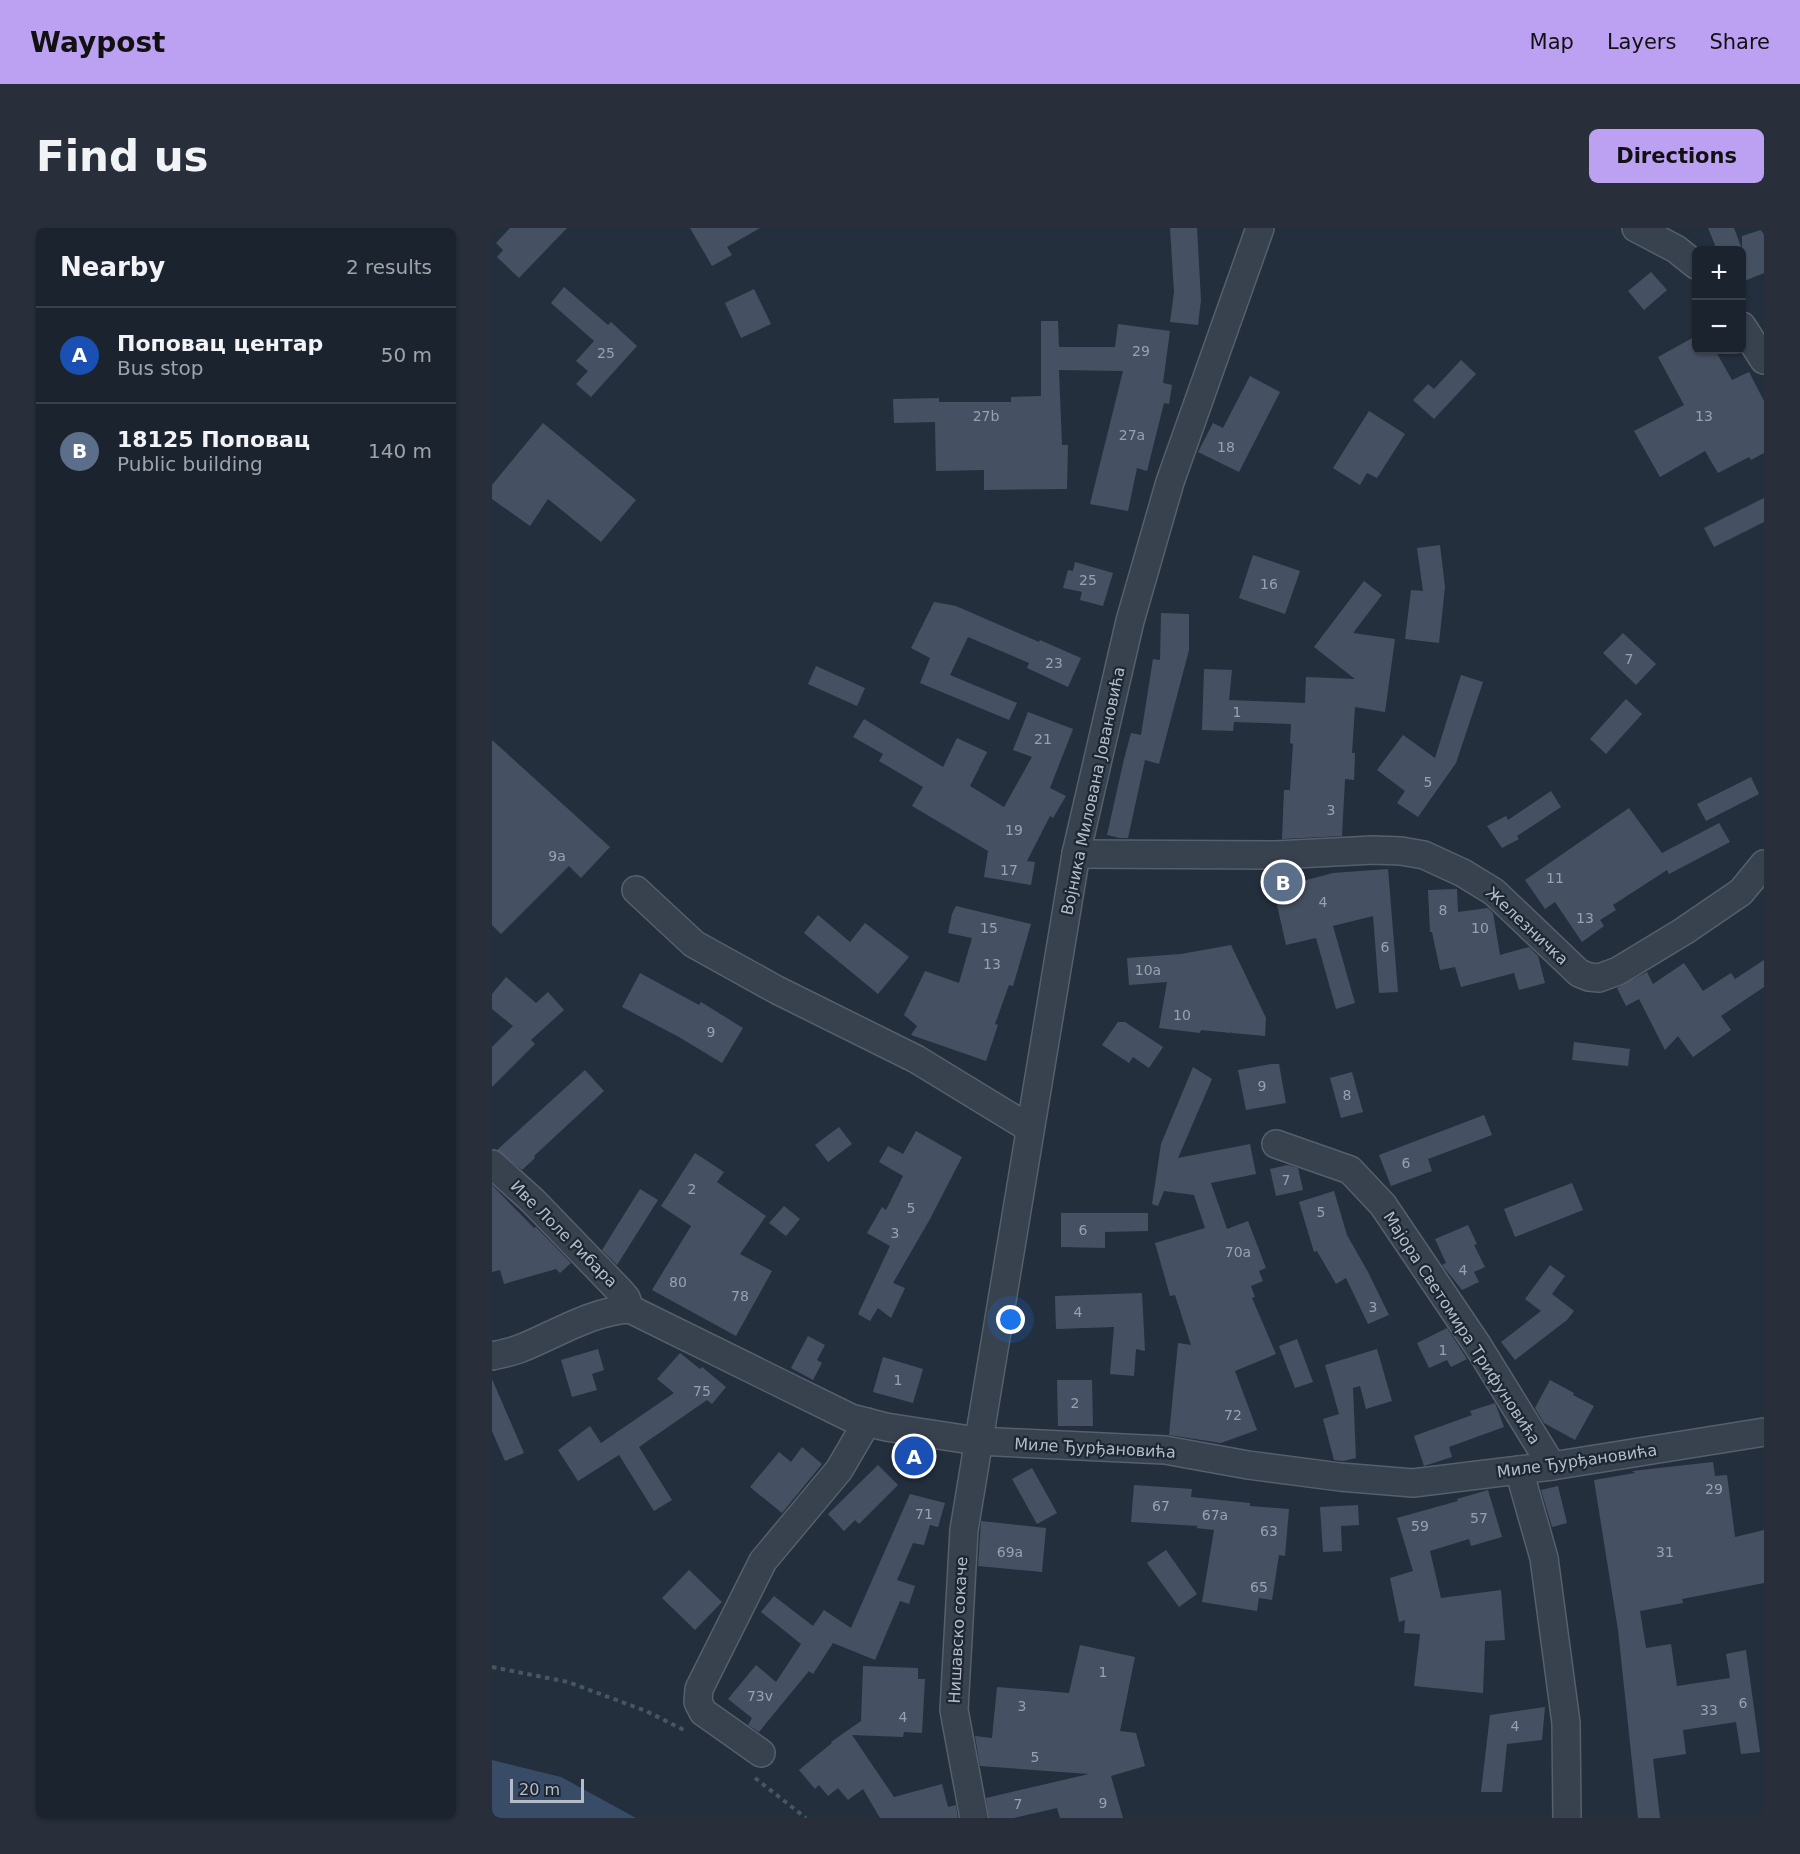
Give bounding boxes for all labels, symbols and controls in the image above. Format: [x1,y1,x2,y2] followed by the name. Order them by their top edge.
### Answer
[30,26,166,59] text: Waypost
[1530,30,1574,54] text: Map
[1607,30,1676,54] text: Layers
[1709,30,1770,54] text: Share
[1589,129,1764,183] button: Directions
[36,132,209,181] text: Find us
[1692,246,1746,354] map controls
[1692,246,1746,300] button: +
[60,252,165,282] text: Nearby
[346,255,432,279] text: 2 results
[1692,300,1746,354] button: −
[117,331,323,356] text: Поповац центар
[72,343,87,367] text: A
[381,343,432,367] text: 50 m
[1132,343,1150,359] house number: 29
[597,345,615,361] house number: 25
[117,356,203,380] text: Bus stop
[973,408,999,424] house number: 27b
[1695,408,1713,424] house number: 13
[117,427,310,452] text: 18125 Поповац
[1119,427,1145,443] house number: 27a
[72,439,87,463] text: B
[368,439,432,463] text: 140 m
[1217,439,1235,455] house number: 18
[117,452,263,476] text: Public building
[1079,572,1097,588] house number: 25
[1260,576,1278,592] house number: 16
[1625,651,1633,667] house number: 7
[1045,655,1063,671] house number: 23
[1057,665,1129,917] street label: Војника Милована Јовановића
[1233,704,1241,720] house number: 1
[1034,731,1052,747] house number: 21
[1424,774,1432,790] house number: 5
[1327,802,1335,818] house number: 3
[1005,822,1023,838] house number: 19
[548,848,566,864] house number: 9a
[1264,860,1302,904] pin: B
[1000,862,1018,878] house number: 17
[1546,870,1564,886] house number: 11
[1482,883,1572,969] street label: Железничка
[1319,894,1328,910] house number: 4
[1439,902,1447,918] house number: 8
[1576,910,1594,926] house number: 13
[980,920,998,936] house number: 15
[1471,920,1489,936] house number: 10
[1381,939,1390,955] house number: 6
[983,956,1001,972] house number: 13
[1135,962,1161,978] house number: 10a
[1173,1007,1191,1023] house number: 10
[707,1024,715,1040] house number: 9
[1258,1078,1266,1094] house number: 9
[1343,1087,1351,1103] house number: 8
[1402,1155,1411,1171] house number: 6
[1282,1172,1290,1188] house number: 7
[507,1177,621,1291] street label: Иве Лоле Рибара
[688,1181,696,1197] house number: 2
[907,1200,915,1216] house number: 5
[1317,1204,1325,1220] house number: 5
[1379,1208,1545,1448] street label: Мајора Светомира Трифуновића
[1079,1222,1088,1238] house number: 6
[891,1225,899,1241] house number: 3
[1225,1244,1251,1260] house number: 70a
[1459,1262,1468,1278] house number: 4
[669,1274,687,1290] house number: 80
[731,1288,749,1304] house number: 78
[1369,1299,1377,1315] house number: 3
[1074,1304,1083,1320] house number: 4
[996,1305,1025,1334] your location
[1439,1342,1447,1358] house number: 1
[894,1372,902,1388] house number: 1
[693,1383,711,1399] house number: 75
[1071,1395,1079,1411] house number: 2
[1224,1407,1242,1423] house number: 72
[894,1434,934,1478] pin: A
[1014,1434,1176,1462] street label: Миле Ђурђановића
[1496,1440,1658,1482] street label: Миле Ђурђановића
[1705,1481,1723,1497] house number: 29
[1152,1498,1170,1514] house number: 67
[915,1506,933,1522] house number: 71
[1202,1507,1228,1523] house number: 67a
[1470,1510,1488,1526] house number: 57
[1411,1518,1429,1534] house number: 59
[1260,1523,1278,1539] house number: 63
[997,1544,1023,1560] house number: 69a
[1656,1544,1674,1560] house number: 31
[945,1556,971,1704] street label: Нишавско сокаче
[1250,1579,1268,1595] house number: 65
[1099,1664,1107,1680] house number: 1
[747,1688,773,1704] house number: 73v
[1739,1695,1748,1711] house number: 6
[1018,1698,1026,1714] house number: 3
[1700,1702,1718,1718] house number: 33
[899,1709,908,1725] house number: 4
[1511,1718,1520,1734] house number: 4
[1031,1749,1039,1765] house number: 5
[510,1776,584,1804] scale bar
[519,1780,560,1799] text: 20 m
[1099,1795,1107,1811] house number: 9
[1014,1796,1022,1812] house number: 7

